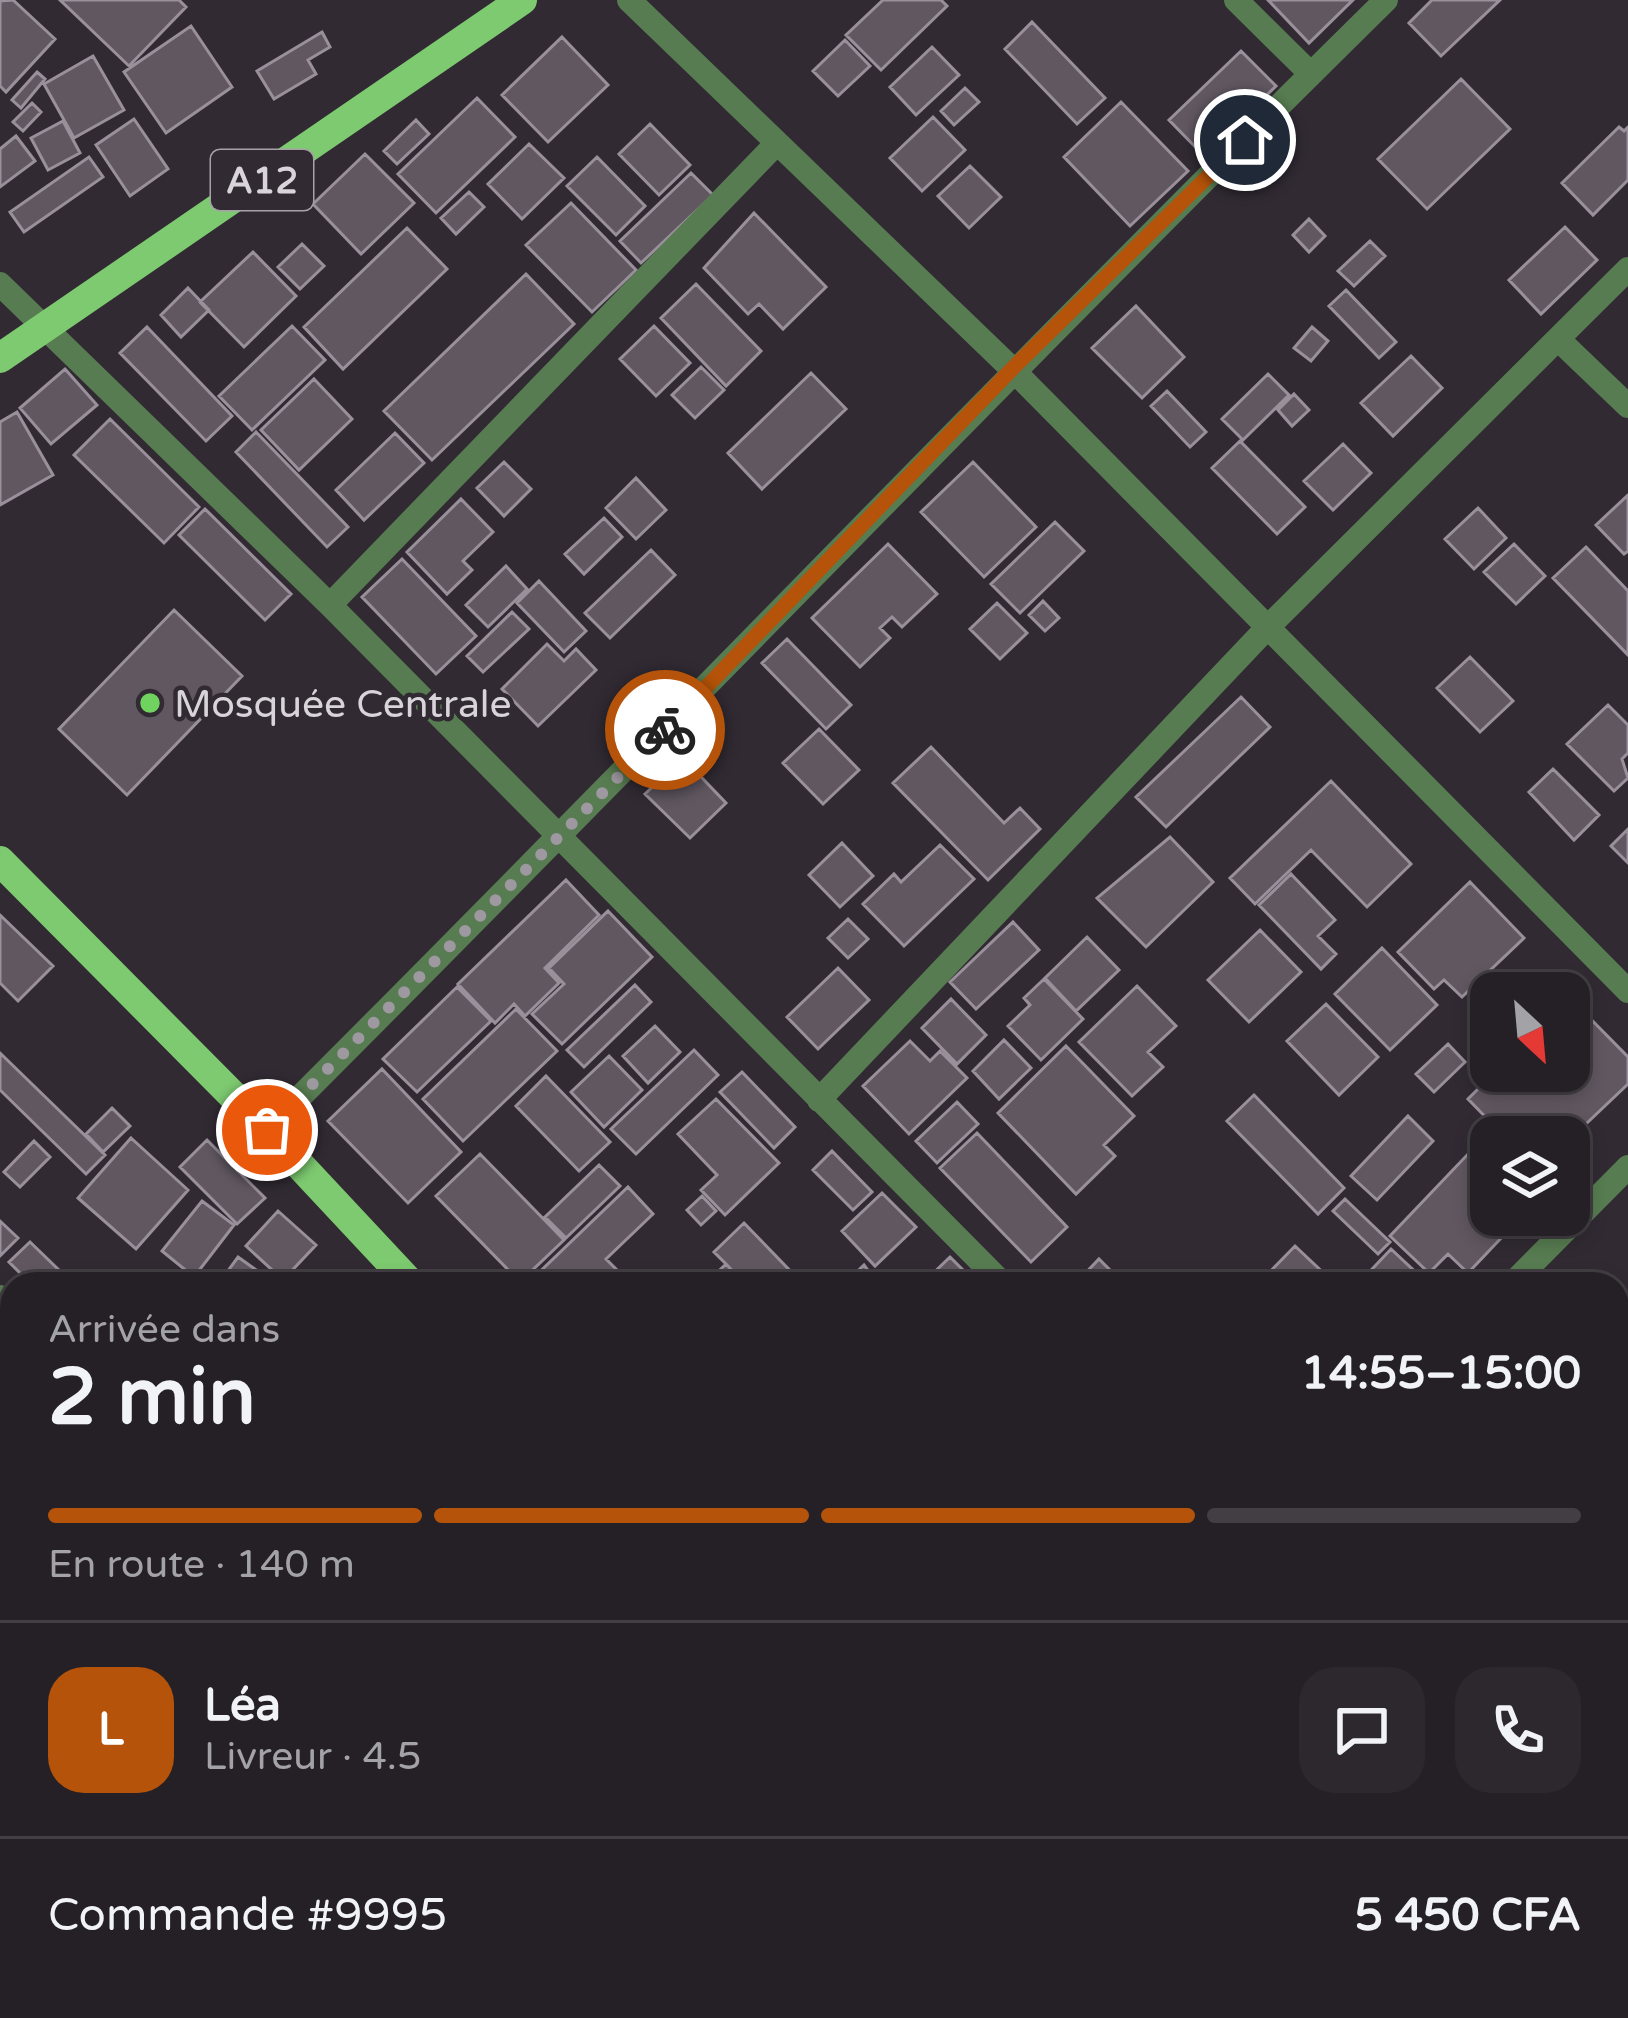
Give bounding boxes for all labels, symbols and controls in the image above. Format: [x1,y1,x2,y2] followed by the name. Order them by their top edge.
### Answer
[1194,89,1296,191] pin
[1212,107,1278,173] icon: home
[211,150,313,210] road number: A12
[605,670,725,790] courier
[174,681,512,728] place label: Mosquée Centrale
[137,690,163,716] marker: Mosquée Centrale
[632,697,698,763] icon: bike
[1470,972,1590,1092] north arrow
[1470,972,1590,1236] map controls
[216,1079,318,1181] pin
[234,1097,300,1163] icon: bag
[1470,1116,1590,1236] button: layers
[48,1306,280,1353] text: Arrivée dans
[1301,1347,1581,1401] text: 14:55–15:00
[48,1351,256,1445] text: 2 min
[48,1541,355,1588] text: En route · 140 m
[1299,1667,1425,1793] button: chat
[1455,1667,1581,1793] button: phone
[204,1679,281,1733] text: Léa
[98,1703,124,1757] text: L
[204,1733,422,1780] text: Livreur · 4.5
[48,1889,447,1943] text: Commande #9995
[1355,1889,1581,1943] text: 5 450 CFA

